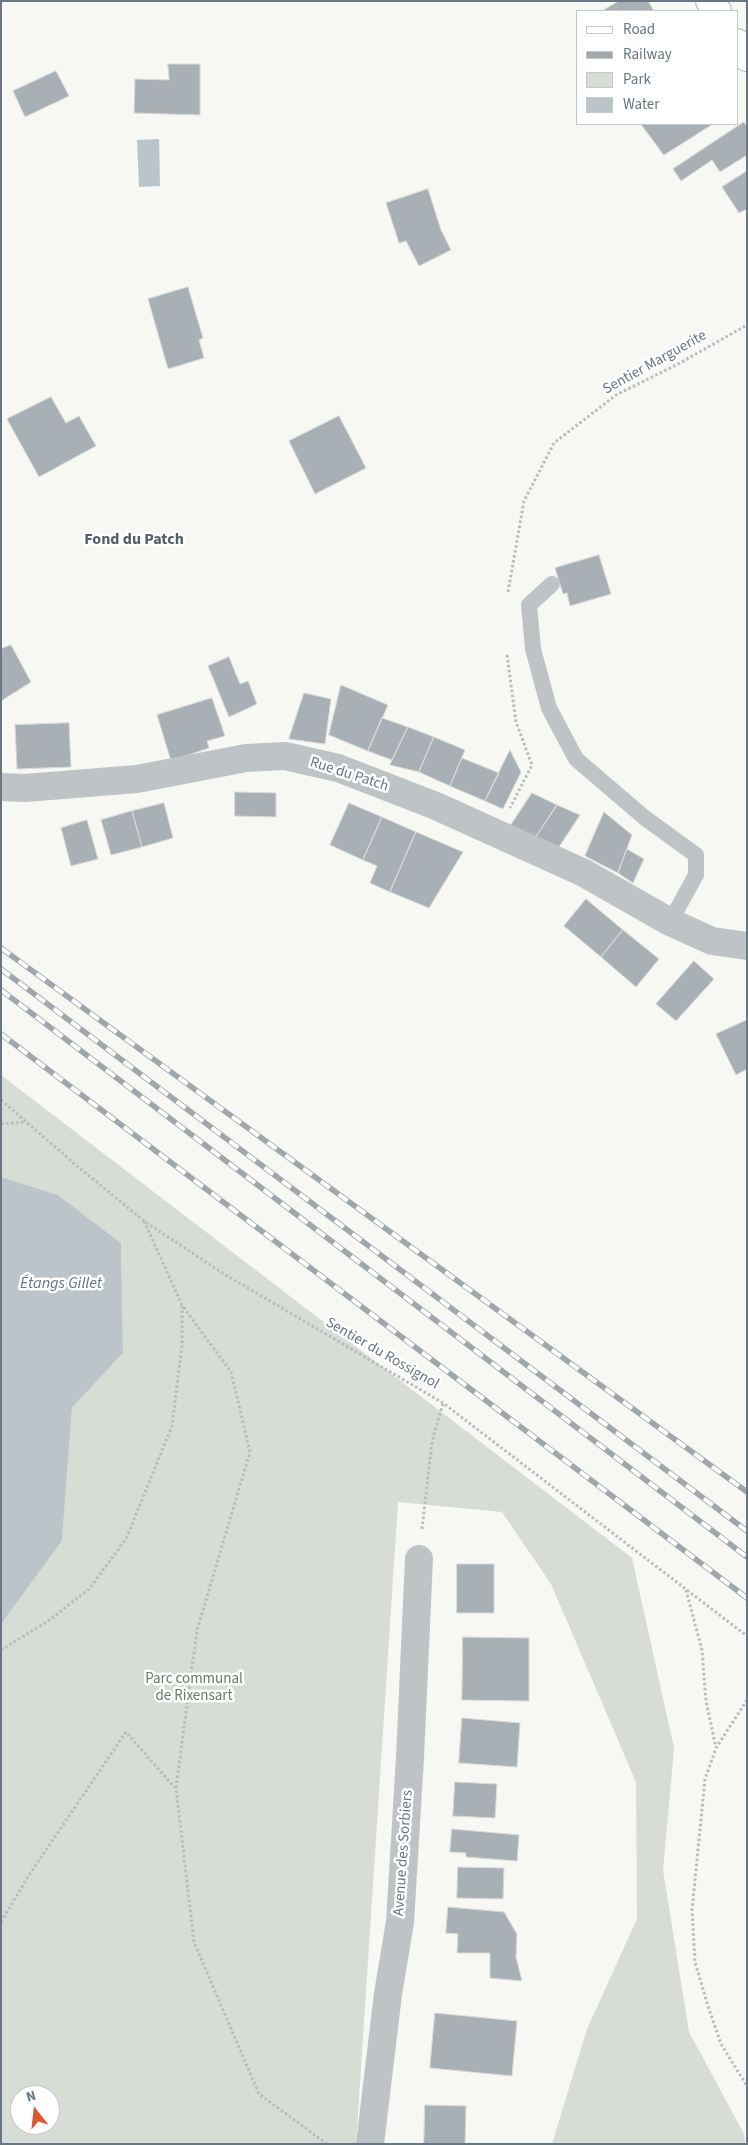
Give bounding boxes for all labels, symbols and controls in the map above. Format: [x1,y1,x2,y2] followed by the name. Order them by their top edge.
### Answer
[576,10,738,125] legend
[623,19,655,40] text: Road
[623,44,672,65] text: Railway
[623,69,651,90] text: Park
[623,94,659,115] text: Water
[600,327,710,399] street label: Sentier Marguerite
[84,530,184,550] district label: Fond du Patch
[307,754,391,796] street label: Rue du Patch
[20,1274,102,1294] water label: Étangs Gillet
[322,1314,442,1394] street label: Sentier du Rossignol
[145,1671,243,1706] park label: Parc communal de Rixensart
[391,1789,417,1917] street label: Avenue des Sorbiers
[10,2085,60,2135] north arrow
[24,2086,38,2107] text: N

